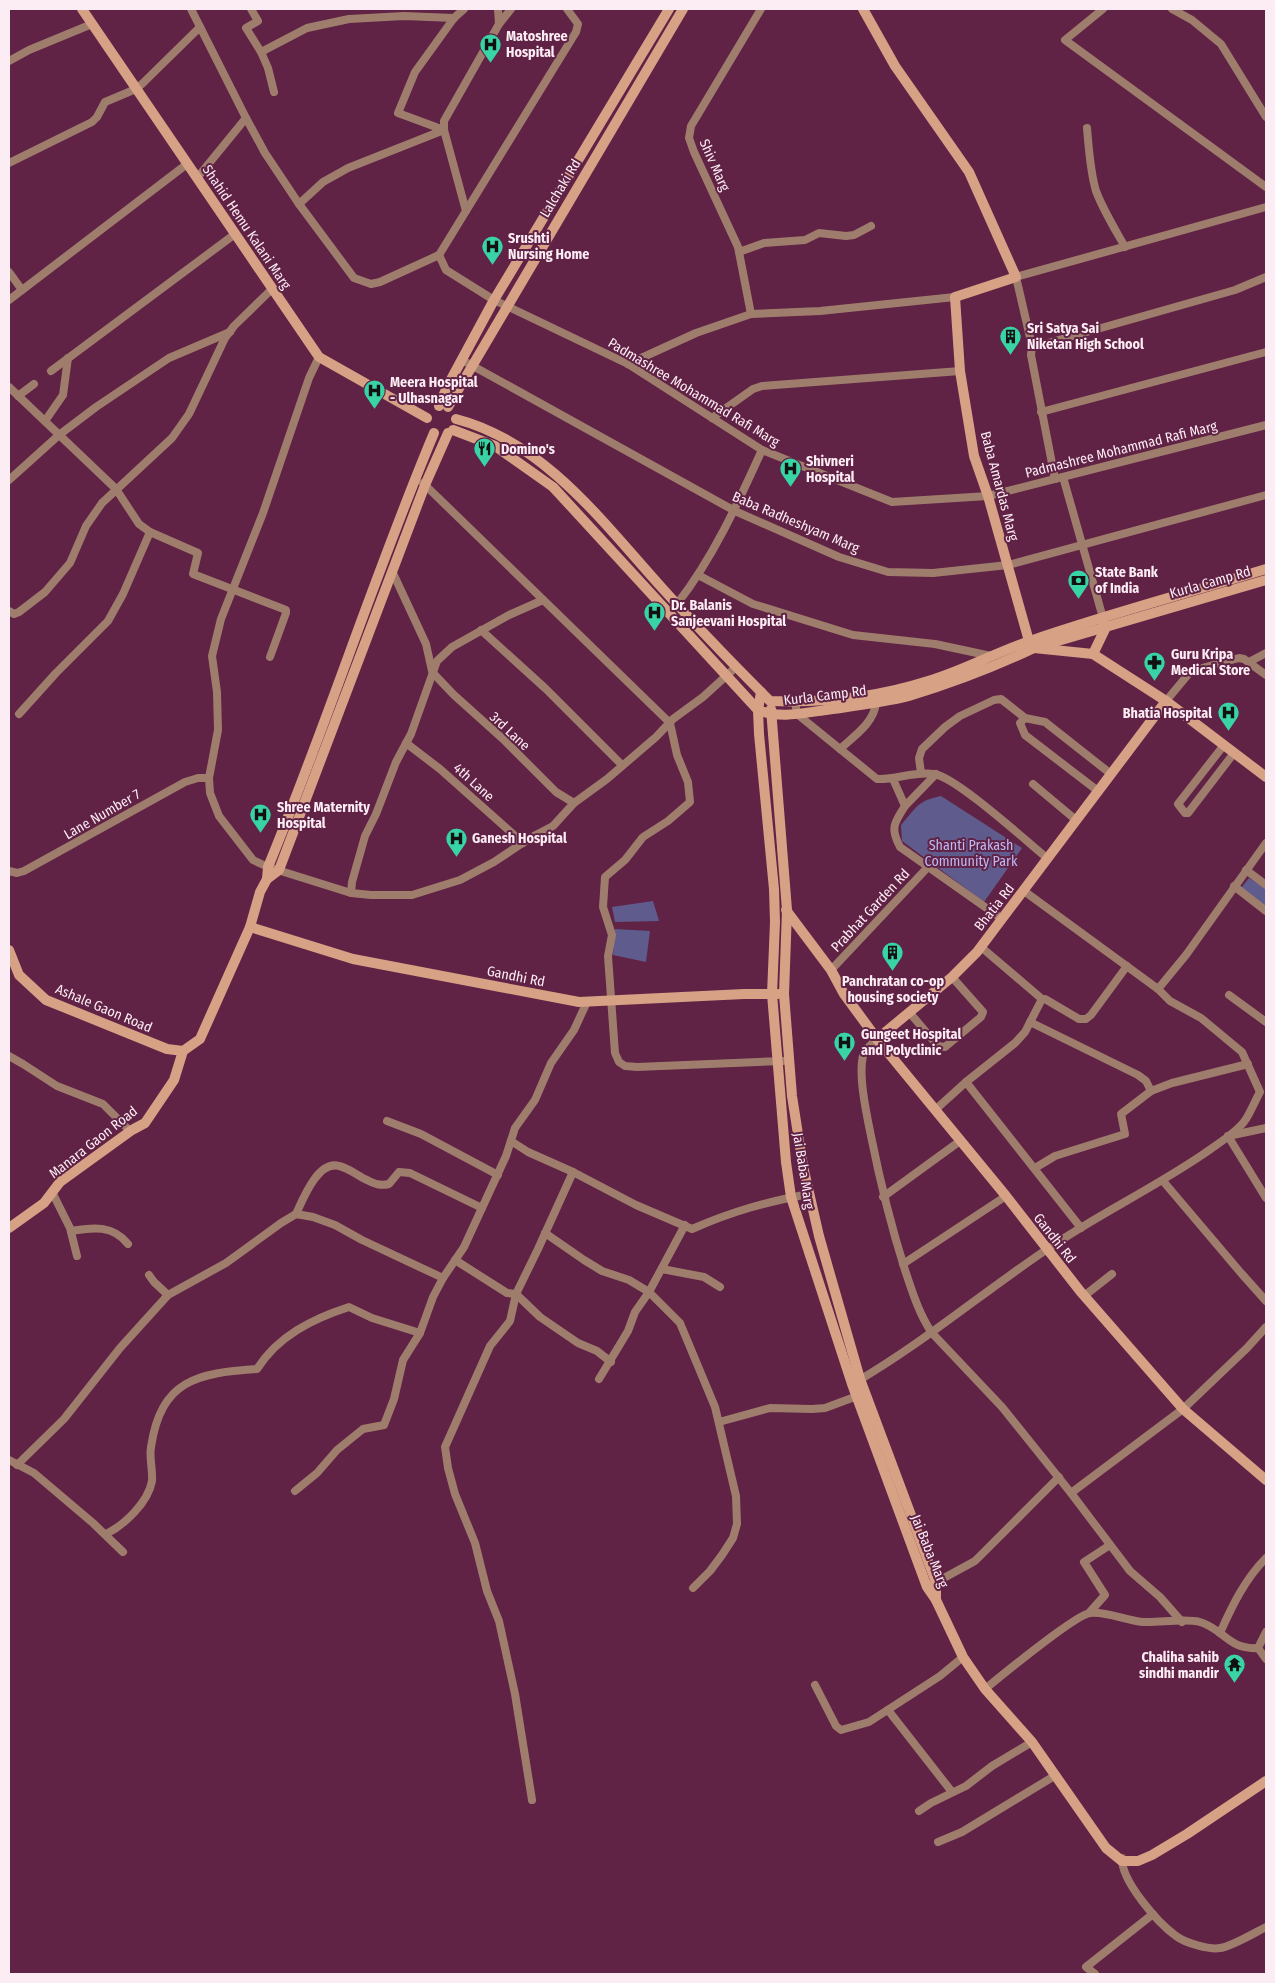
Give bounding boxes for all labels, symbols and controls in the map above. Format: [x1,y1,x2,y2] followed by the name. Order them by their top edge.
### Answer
[506,28,568,61] place label: Matoshree Hospital
[478,32,502,63] hospital icon: Matoshree Hospital
[695,136,734,194] street label: Shiv Marg
[536,156,584,220] street label: Lalchaki Rd
[199,162,295,293] street label: Shahid Hemu Kalani Marg
[508,230,589,263] place label: Srushti Nursing Home
[480,234,504,265] hospital icon: Srushti Nursing Home
[1027,320,1144,353] place label: Sri Satya Sai Niketan High School
[999,324,1023,355] building icon: Sri Satya Sai Niketan High School
[605,334,783,451] street label: Padmashree Mohammad Rafi Marg
[390,374,478,407] place label: Meera Hospital - Ulhasnagar
[362,378,386,409] hospital icon: Meera Hospital - Ulhasnagar
[1023,417,1219,482] street label: Padmashree Mohammad Rafi Marg
[977,429,1022,543] street label: Baba Amardas Marg
[473,437,497,468] restaurant icon: Domino's
[501,441,555,458] place label: Domino's
[806,453,855,486] place label: Shivneri Hospital
[778,457,802,488] hospital icon: Shivneri Hospital
[730,488,862,557] street label: Baba Radheshyam Marg
[1168,563,1253,602] street label: Kurla Camp Rd
[1095,564,1159,597] place label: State Bank of India
[1067,568,1091,599] bank icon: State Bank of India
[671,597,786,630] place label: Dr. Balanis Sanjeevani Hospital
[643,601,667,632] hospital icon: Dr. Balanis Sanjeevani Hospital
[1171,646,1250,679] place label: Guru Kripa Medical Store
[1143,650,1167,681] pharmacy icon: Guru Kripa Medical Store
[783,682,868,709] street label: Kurla Camp Rd
[1216,701,1240,732] hospital icon: Bhatia Hospital
[1123,705,1212,722] place label: Bhatia Hospital
[486,708,533,754] street label: 3rd Lane
[450,760,498,805] street label: 4th Lane
[61,786,144,843] street label: Lane Number 7
[277,799,370,832] place label: Shree Maternity Hospital
[249,803,273,834] hospital icon: Shree Maternity Hospital
[444,826,468,857] hospital icon: Ganesh Hospital
[472,830,567,847] place label: Ganesh Hospital
[925,837,1018,870] park label: Shanti Prakash Community Park
[828,865,913,955] street label: Prabhat Garden Rd
[971,880,1018,934] street label: Bhatia Rd
[881,941,905,972] building icon: Panchratan co-op housing society
[485,963,546,990] street label: Gandhi Rd
[842,973,944,1006] place label: Panchratan co-op housing society
[53,980,155,1036] street label: Ashale Gaon Road
[861,1026,961,1059] place label: Gungeet Hospital and Polyclinic
[833,1030,857,1061] hospital icon: Gungeet Hospital and Polyclinic
[46,1103,141,1182] street label: Manara Gaon Road
[789,1131,818,1211] street label: Jai Baba Marg
[1030,1210,1079,1267] street label: Gandhi Rd
[907,1512,952,1591] street label: Jai Baba Marg
[1139,1649,1220,1682] place label: Chaliha sahib sindhi mandir
[1223,1653,1247,1684] temple icon: Chaliha sahib sindhi mandir

